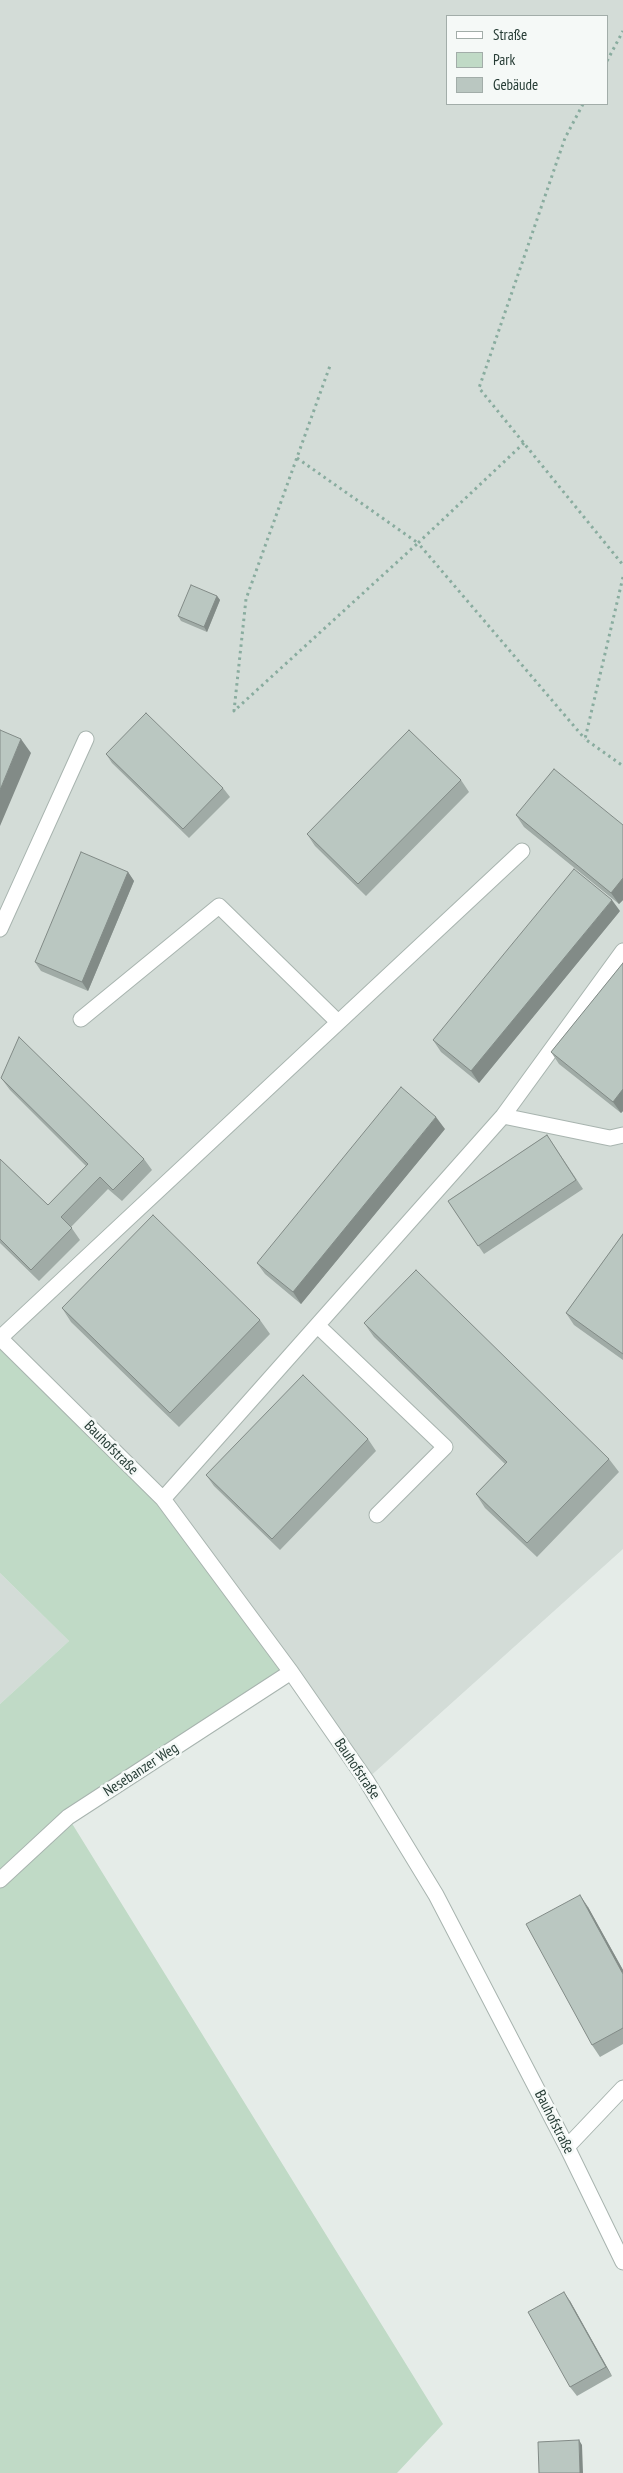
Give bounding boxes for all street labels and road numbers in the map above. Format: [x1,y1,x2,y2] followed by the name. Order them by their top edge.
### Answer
[80,1417,142,1479] street label: Bauhofstraße
[330,1735,384,1803] street label: Bauhofstraße
[100,1739,182,1801] street label: Nesebanzer Weg
[530,2087,578,2157] street label: Bauhofstraße

